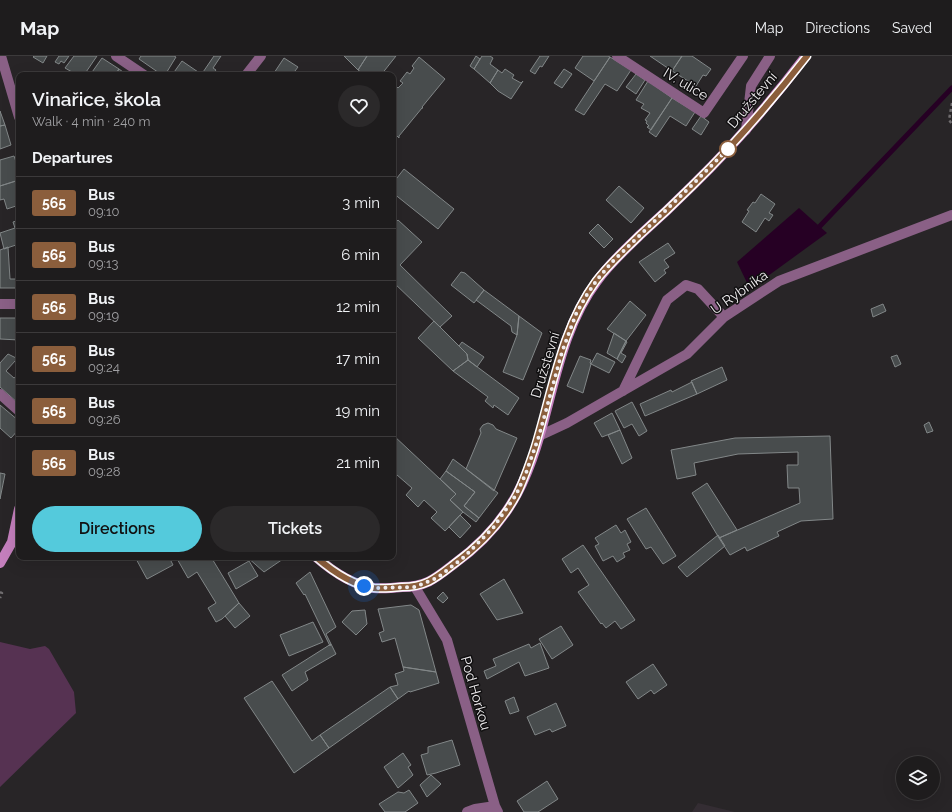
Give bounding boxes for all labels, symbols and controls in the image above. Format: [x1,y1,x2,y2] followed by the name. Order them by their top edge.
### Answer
[20,17,59,39] text: Map
[755,20,783,36] text: Map
[805,20,870,36] text: Directions
[892,20,932,36] text: Saved
[661,64,711,104] street label: IV. ulice
[724,68,781,131] street label: Družstevní
[338,85,380,127] button: heart
[32,88,161,110] text: Vinařice, škola
[32,114,150,129] text: Walk · 4 min · 240 m
[719,140,737,158] unlabelled marker
[32,149,113,167] text: Departures
[88,186,115,204] text: Bus
[342,194,380,212] text: 3 min
[42,195,66,211] text: 565
[88,204,120,219] text: 09:10
[88,238,115,256] text: Bus
[341,246,380,264] text: 6 min
[42,247,66,263] text: 565
[88,256,119,271] text: 09:13
[707,267,771,317] street label: U Rybníka
[88,290,115,308] text: Bus
[336,298,380,316] text: 12 min
[42,299,66,315] text: 565
[88,308,119,323] text: 09:19
[527,329,563,400] street label: Družstevní
[88,342,115,360] text: Bus
[336,350,380,368] text: 17 min
[42,351,66,367] text: 565
[88,360,120,375] text: 09:24
[88,394,115,412] text: Bus
[335,402,380,420] text: 19 min
[42,403,66,419] text: 565
[88,412,121,427] text: 09:26
[88,446,115,464] text: Bus
[336,454,380,472] text: 21 min
[42,455,66,471] text: 565
[88,464,121,479] text: 09:28
[32,506,202,552] button: Directions
[210,506,380,552] button: Tickets
[354,576,374,596] your location
[458,654,494,732] street label: Pod Horkou
[896,756,940,800] map controls
[896,756,940,800] button: layers

